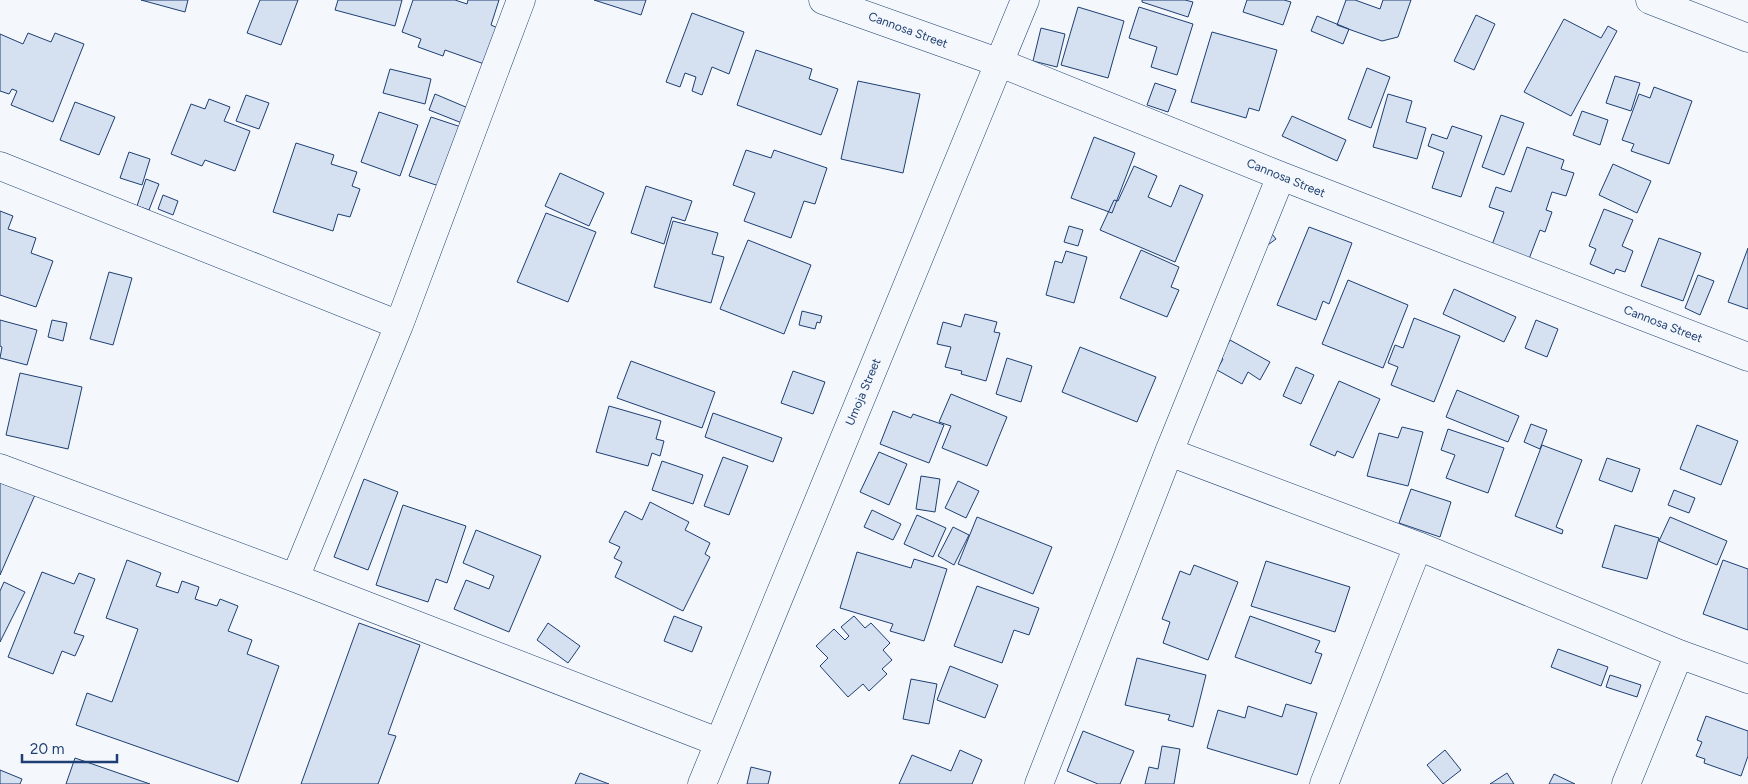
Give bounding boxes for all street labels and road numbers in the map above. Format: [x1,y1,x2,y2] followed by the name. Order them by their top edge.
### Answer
[866,9,950,51] street label: Cannosa Street
[1245,156,1328,200] street label: Cannosa Street
[1622,303,1705,346] street label: Cannosa Street
[843,356,884,428] street label: Umoja Street

